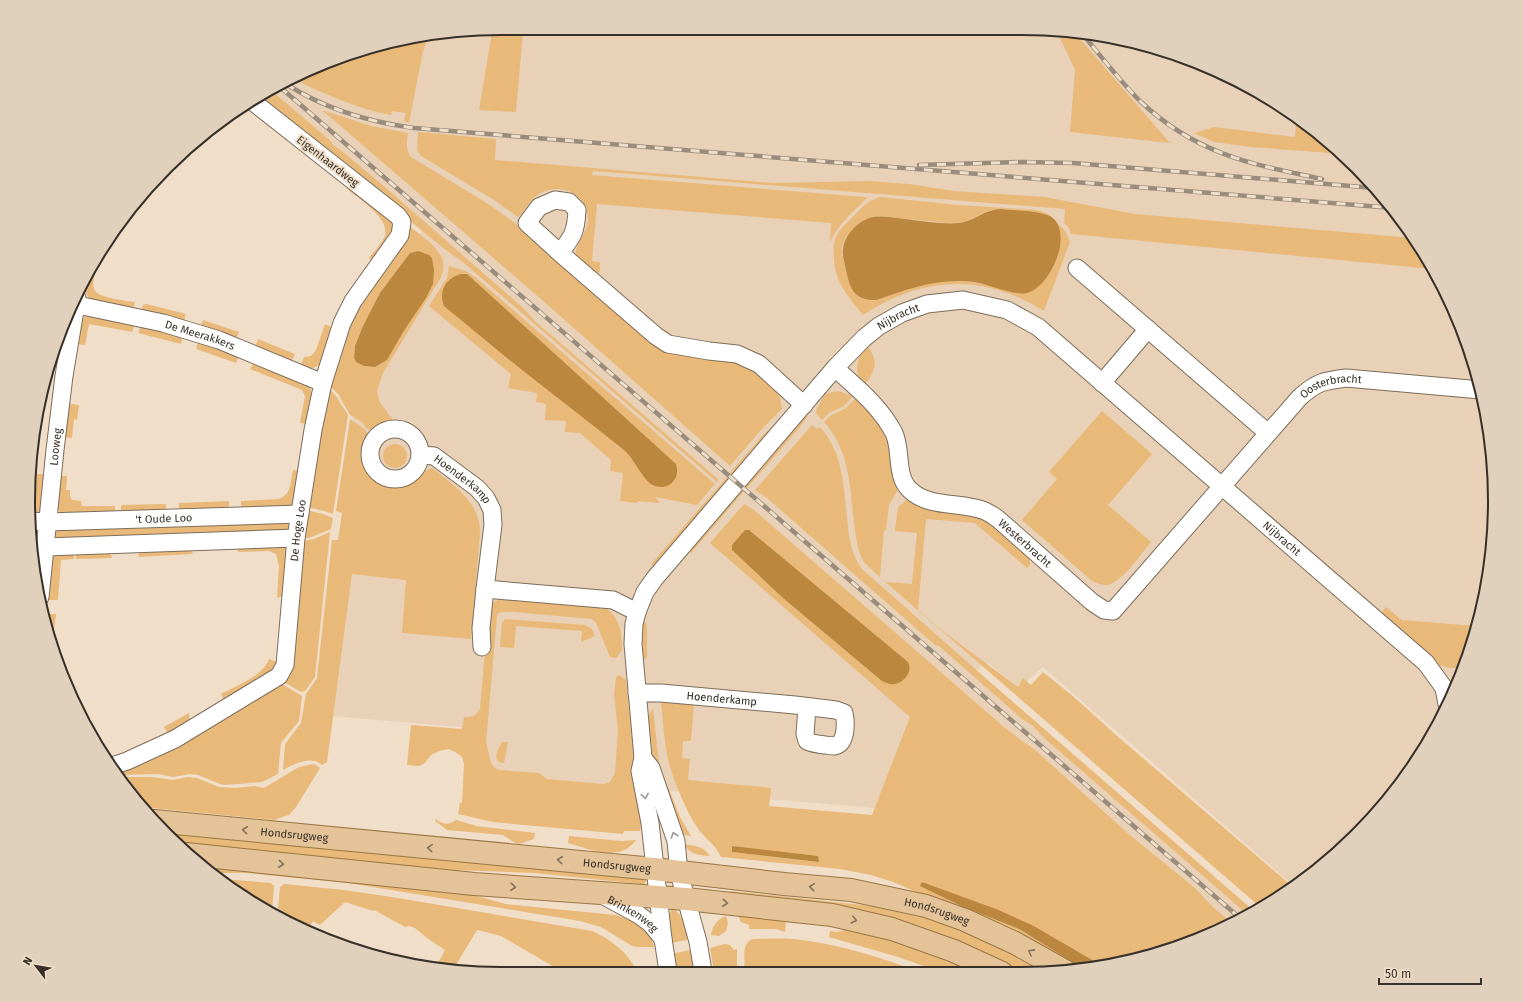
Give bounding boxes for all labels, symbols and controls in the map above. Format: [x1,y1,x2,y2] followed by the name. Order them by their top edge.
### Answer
[294,133,362,190] street label: Eigenhaardweg
[875,301,921,333] street label: Nijbracht
[163,318,237,353] street label: De Meerakkers
[1297,372,1362,401] street label: Oosterbracht
[47,427,65,466] street label: Looweg
[431,452,494,506] street label: Hoenderkamp
[288,499,309,562] street label: De Hoge Loo
[135,511,193,526] street label: 't Oude Loo
[996,516,1054,570] street label: Westerbracht
[1260,519,1303,559] street label: Nijbracht
[686,689,757,709] street label: Hoenderkamp
[641,793,649,799] one-way arrow
[260,825,329,845] street label: Hondsrugweg
[242,826,248,835] one-way arrow
[670,831,678,838] one-way arrow
[427,843,433,852] one-way arrow
[556,856,563,865] one-way arrow
[582,856,652,876] street label: Hondsrugweg
[278,859,284,868] one-way arrow
[510,882,516,891] one-way arrow
[809,882,815,891] one-way arrow
[605,893,661,935] street label: Brinkenweg
[903,896,972,928] street label: Hondsrugweg
[722,899,728,908] one-way arrow
[850,915,857,924] one-way arrow
[16,946,56,986] north arrow
[1028,949,1035,956] one-way arrow
[20,955,35,968] text: N
[1379,960,1481,986] scale bar
[1385,967,1411,981] text: 50 m

